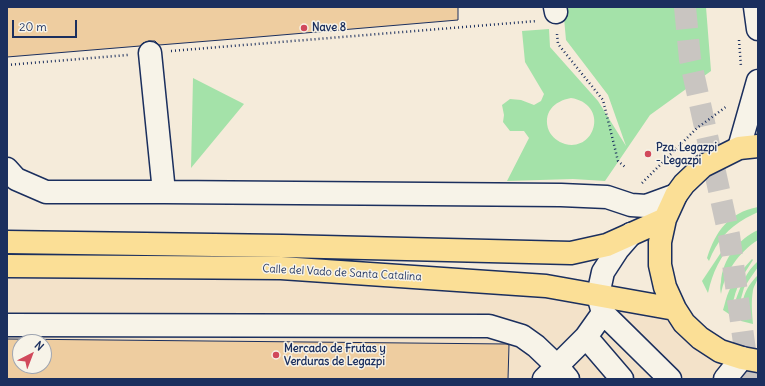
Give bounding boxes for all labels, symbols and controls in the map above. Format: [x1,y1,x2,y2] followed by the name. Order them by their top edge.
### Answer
[14,12,79,38] scale bar
[19,19,47,34] text: 20 m
[312,21,346,35] place label: Nave 8
[299,23,309,33] marker: Nave 8
[656,141,717,167] place label: Pza. Legazpi - Legazpi
[643,149,653,159] marker: Pza. Legazpi - Legazpi
[262,262,422,284] street label: Calle del Vado de Santa Catalina
[12,334,52,374] north arrow
[32,338,47,354] text: N
[284,342,386,368] place label: Mercado de Frutas y Verduras de Legazpi
[271,350,281,360] marker: Mercado de Frutas y Verduras de Legazpi

